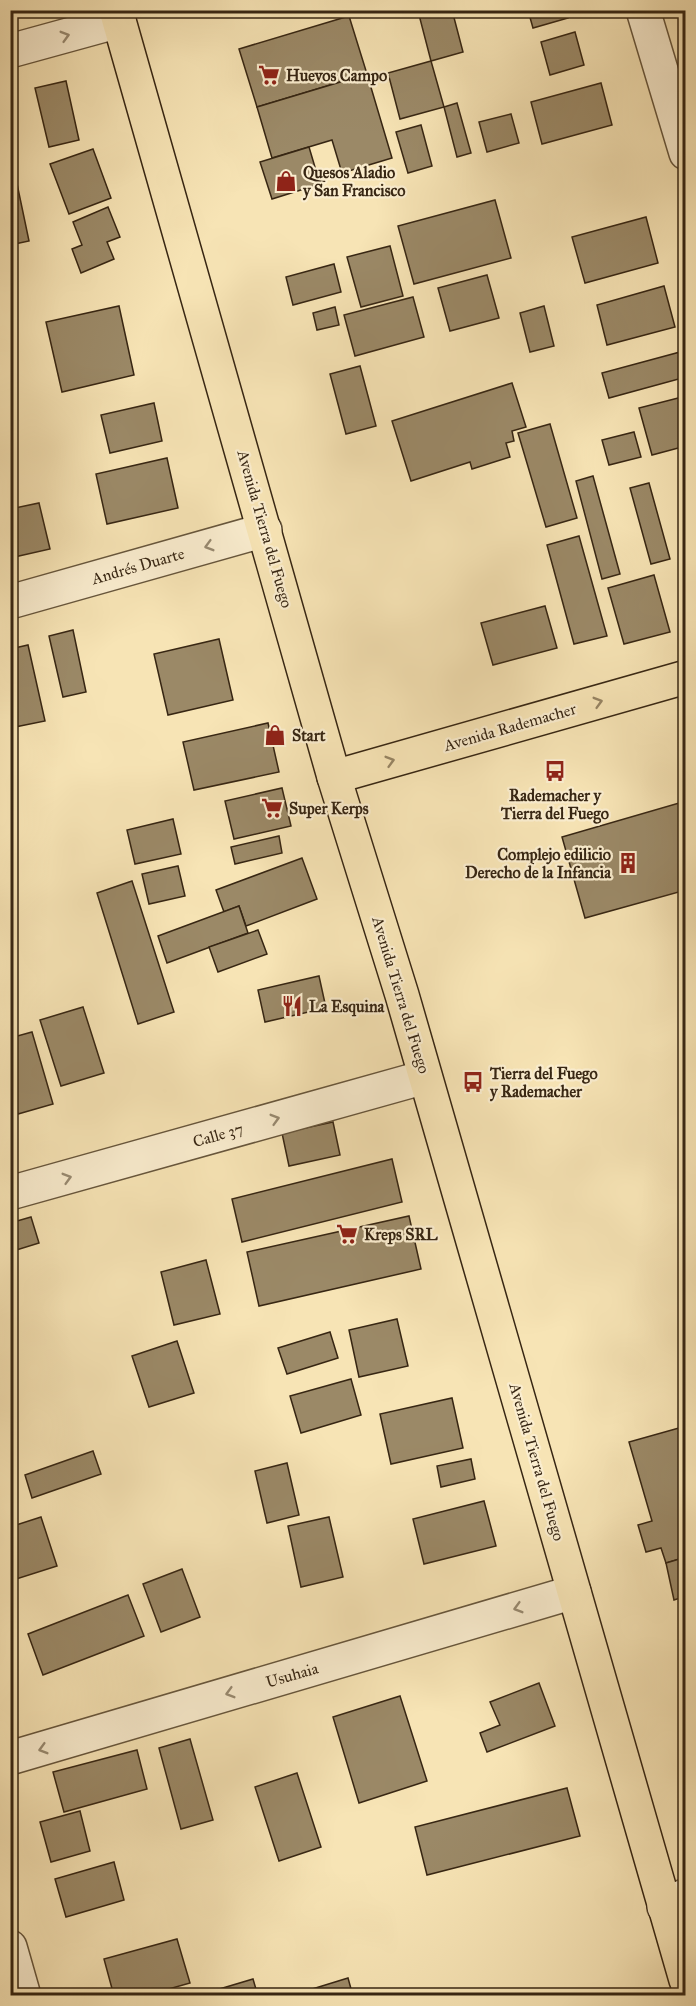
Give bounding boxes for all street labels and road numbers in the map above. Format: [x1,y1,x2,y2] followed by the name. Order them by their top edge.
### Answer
[232,447,297,610] street label: Avenida Tierra del Fuego
[89,544,187,589] street label: Andrés Duarte
[441,699,578,755] street label: Avenida Rademacher
[367,913,434,1076] street label: Avenida Tierra del Fuego
[191,1119,245,1151] street label: Calle 37
[504,1380,569,1543] street label: Avenida Tierra del Fuego
[264,1658,321,1691] street label: Usuhaia

